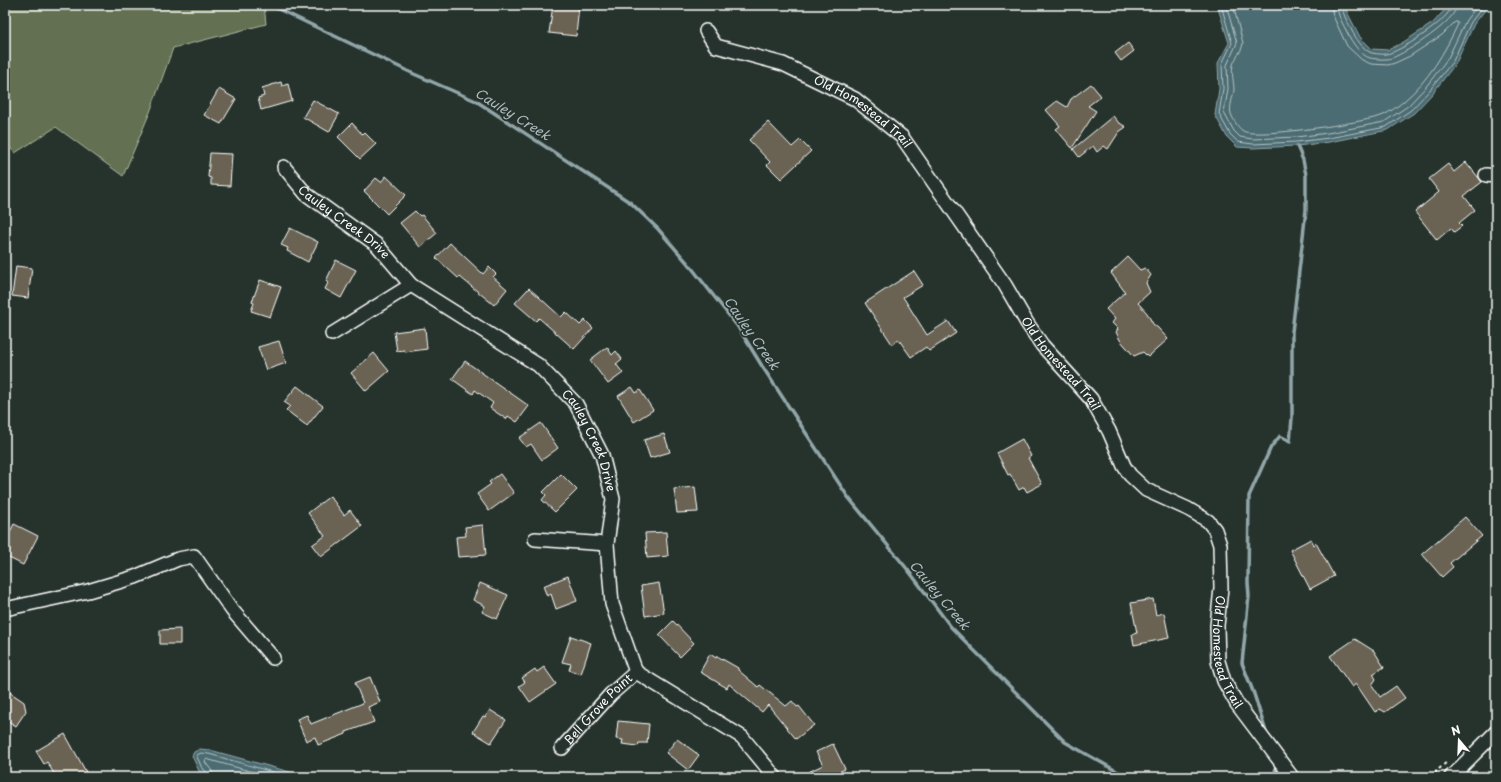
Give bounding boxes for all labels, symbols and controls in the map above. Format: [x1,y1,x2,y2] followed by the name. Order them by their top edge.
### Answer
[811,70,917,151] street label: Old Homestead Trail
[472,83,555,145] water label: Cauley Creek
[294,181,395,262] street label: Cauley Creek Drive
[720,292,785,374] water label: Cauley Creek
[1017,313,1106,413] street label: Old Homestead Trail
[558,385,621,493] street label: Cauley Creek Drive
[906,556,976,634] water label: Cauley Creek
[1209,595,1248,712] street label: Old Homestead Trail
[559,669,636,748] street label: Bell Grove Point
[1439,720,1479,760] north arrow
[1449,721,1463,740] text: N

